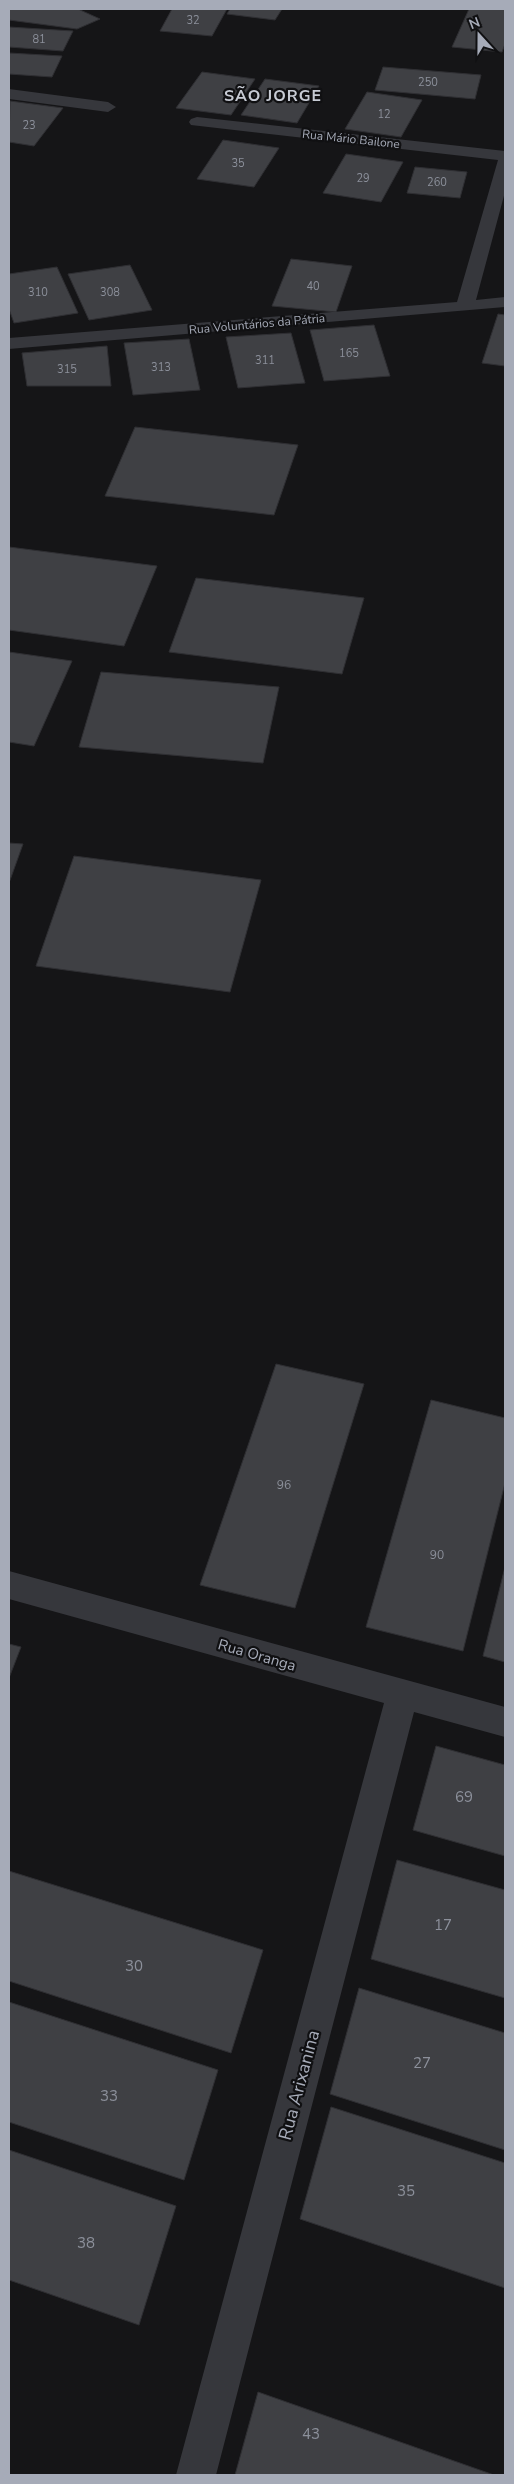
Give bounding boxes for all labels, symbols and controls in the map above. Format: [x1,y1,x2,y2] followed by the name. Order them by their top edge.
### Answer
[454,10,504,60] north arrow
[186,13,200,28] house number: 32
[466,13,483,34] text: N
[32,32,46,47] house number: 81
[418,75,438,90] house number: 250
[224,85,322,107] district label: SÃO JORGE
[377,107,391,122] house number: 12
[22,118,36,133] house number: 23
[301,126,401,152] street label: Rua Mário Bailone
[231,156,245,171] house number: 35
[356,171,370,186] house number: 29
[427,175,447,190] house number: 260
[306,279,320,294] house number: 40
[28,285,48,300] house number: 310
[100,285,120,300] house number: 308
[188,310,326,338] street label: Rua Voluntários da Pátria
[339,346,359,361] house number: 165
[255,353,275,368] house number: 311
[151,360,171,375] house number: 313
[57,362,77,377] house number: 315
[277,1477,291,1493] house number: 96
[430,1547,444,1563] house number: 90
[216,1634,298,1676] street label: Rua Oranga
[455,1787,473,1807] house number: 69
[434,1915,452,1935] house number: 17
[125,1956,143,1976] house number: 30
[273,2027,325,2143] street label: Rua Arixanina
[413,2053,431,2073] house number: 27
[100,2086,118,2106] house number: 33
[397,2181,415,2201] house number: 35
[77,2233,95,2253] house number: 38
[302,2424,320,2444] house number: 43

